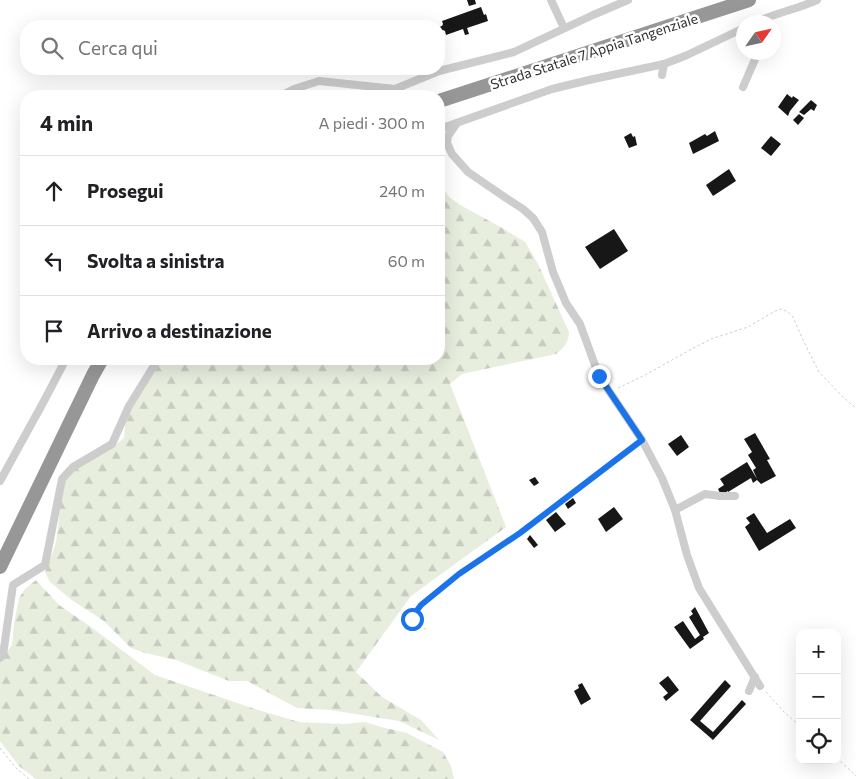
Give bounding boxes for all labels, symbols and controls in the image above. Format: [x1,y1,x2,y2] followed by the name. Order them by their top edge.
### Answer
[488,9,700,93] street label: Strada Statale 7 Appia Tangenziale
[736,15,781,60] north arrow
[20,20,445,75] search box
[38,34,66,62] icon: search
[78,36,158,59] text: Cerca qui
[40,110,93,135] text: 4 min
[319,113,425,132] text: A piedi · 300 m
[40,177,68,205] icon: ahead
[87,179,164,202] text: Prosegui
[379,181,425,200] text: 240 m
[40,247,68,275] icon: left
[87,249,225,272] text: Svolta a sinistra
[388,251,425,270] text: 60 m
[40,317,68,345] icon: arrive
[87,319,272,342] text: Arrivo a destinazione
[588,365,611,388] route end
[401,608,424,631] route start
[796,629,841,764] map controls
[796,629,841,674] button: +
[796,674,841,719] button: −
[796,719,841,764] button: locate

